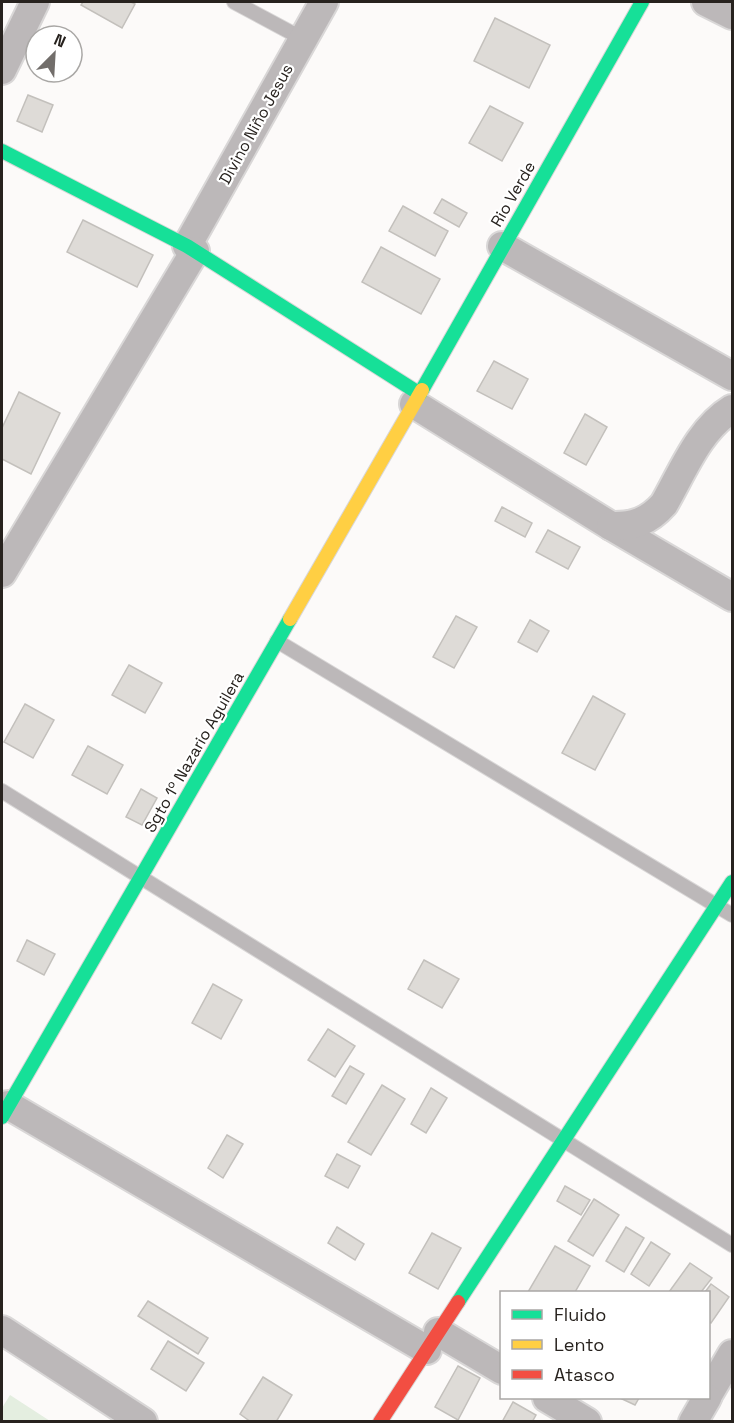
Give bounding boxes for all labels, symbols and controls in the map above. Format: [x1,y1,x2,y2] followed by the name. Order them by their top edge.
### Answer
[24,24,84,84] north arrow
[51,29,69,53] text: N
[214,60,298,188] street label: Divino Niño Jesus
[486,158,540,230] street label: Rio Verde
[139,668,249,836] street label: Sgto 1º Nazario Aguilera
[500,1291,710,1399] legend
[554,1303,606,1326] text: Fluido
[554,1333,604,1356] text: Lento
[554,1363,615,1386] text: Atasco

